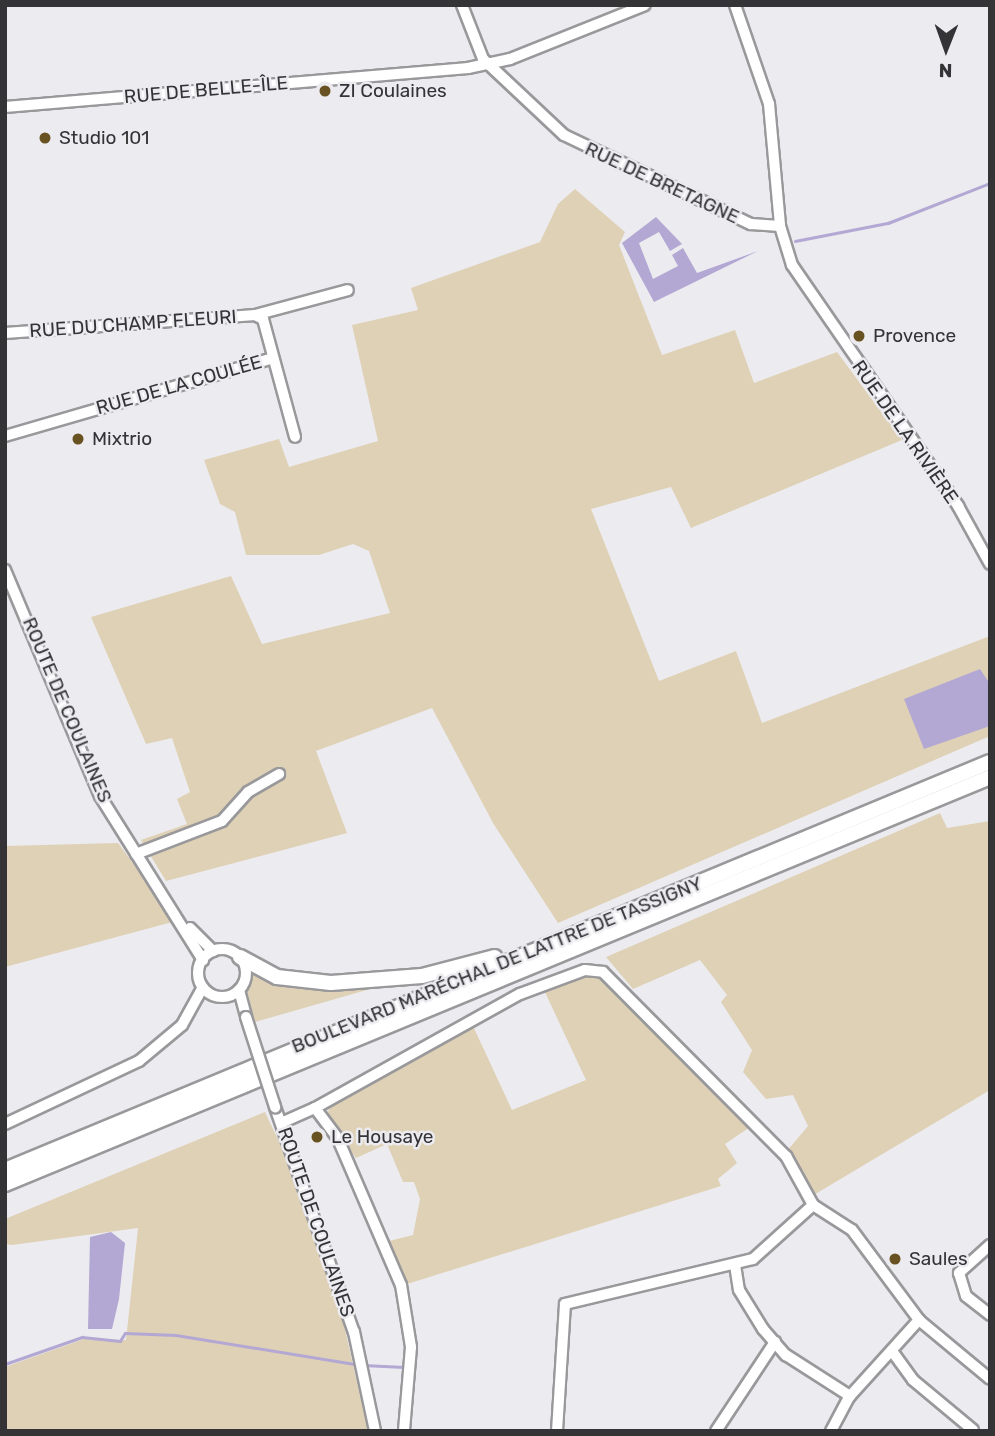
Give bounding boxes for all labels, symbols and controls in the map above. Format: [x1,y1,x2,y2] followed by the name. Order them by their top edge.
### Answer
[911,14,981,84] north arrow
[939,59,953,82] text: N
[123,71,289,109] street label: RUE DE BELLE-ÎLE
[339,80,447,102] place label: ZI Coulaines
[317,83,333,99] marker: ZI Coulaines
[59,127,149,149] place label: Studio 101
[37,130,53,146] marker: Studio 101
[581,137,743,229] street label: RUE DE BRETAGNE
[28,305,238,343] street label: RUE DU CHAMP FLEURI
[873,325,956,347] place label: Provence
[851,328,867,344] marker: Provence
[93,350,265,420] street label: RUE DE LA COULÉE
[847,356,963,508] street label: RUE DE LA RIVIÈRE
[92,428,152,450] place label: Mixtrio
[70,431,86,447] marker: Mixtrio
[18,614,116,806] street label: ROUTE DE COULAINES
[288,872,706,1058] street label: BOULEVARD MARÉCHAL DE LATTRE DE TASSIGNY
[273,1124,359,1320] street label: ROUTE DE COULAINES
[331,1126,433,1148] place label: Le Housaye
[309,1129,325,1145] marker: Le Housaye
[909,1248,968,1270] place label: Saules
[887,1251,903,1267] marker: Saules

